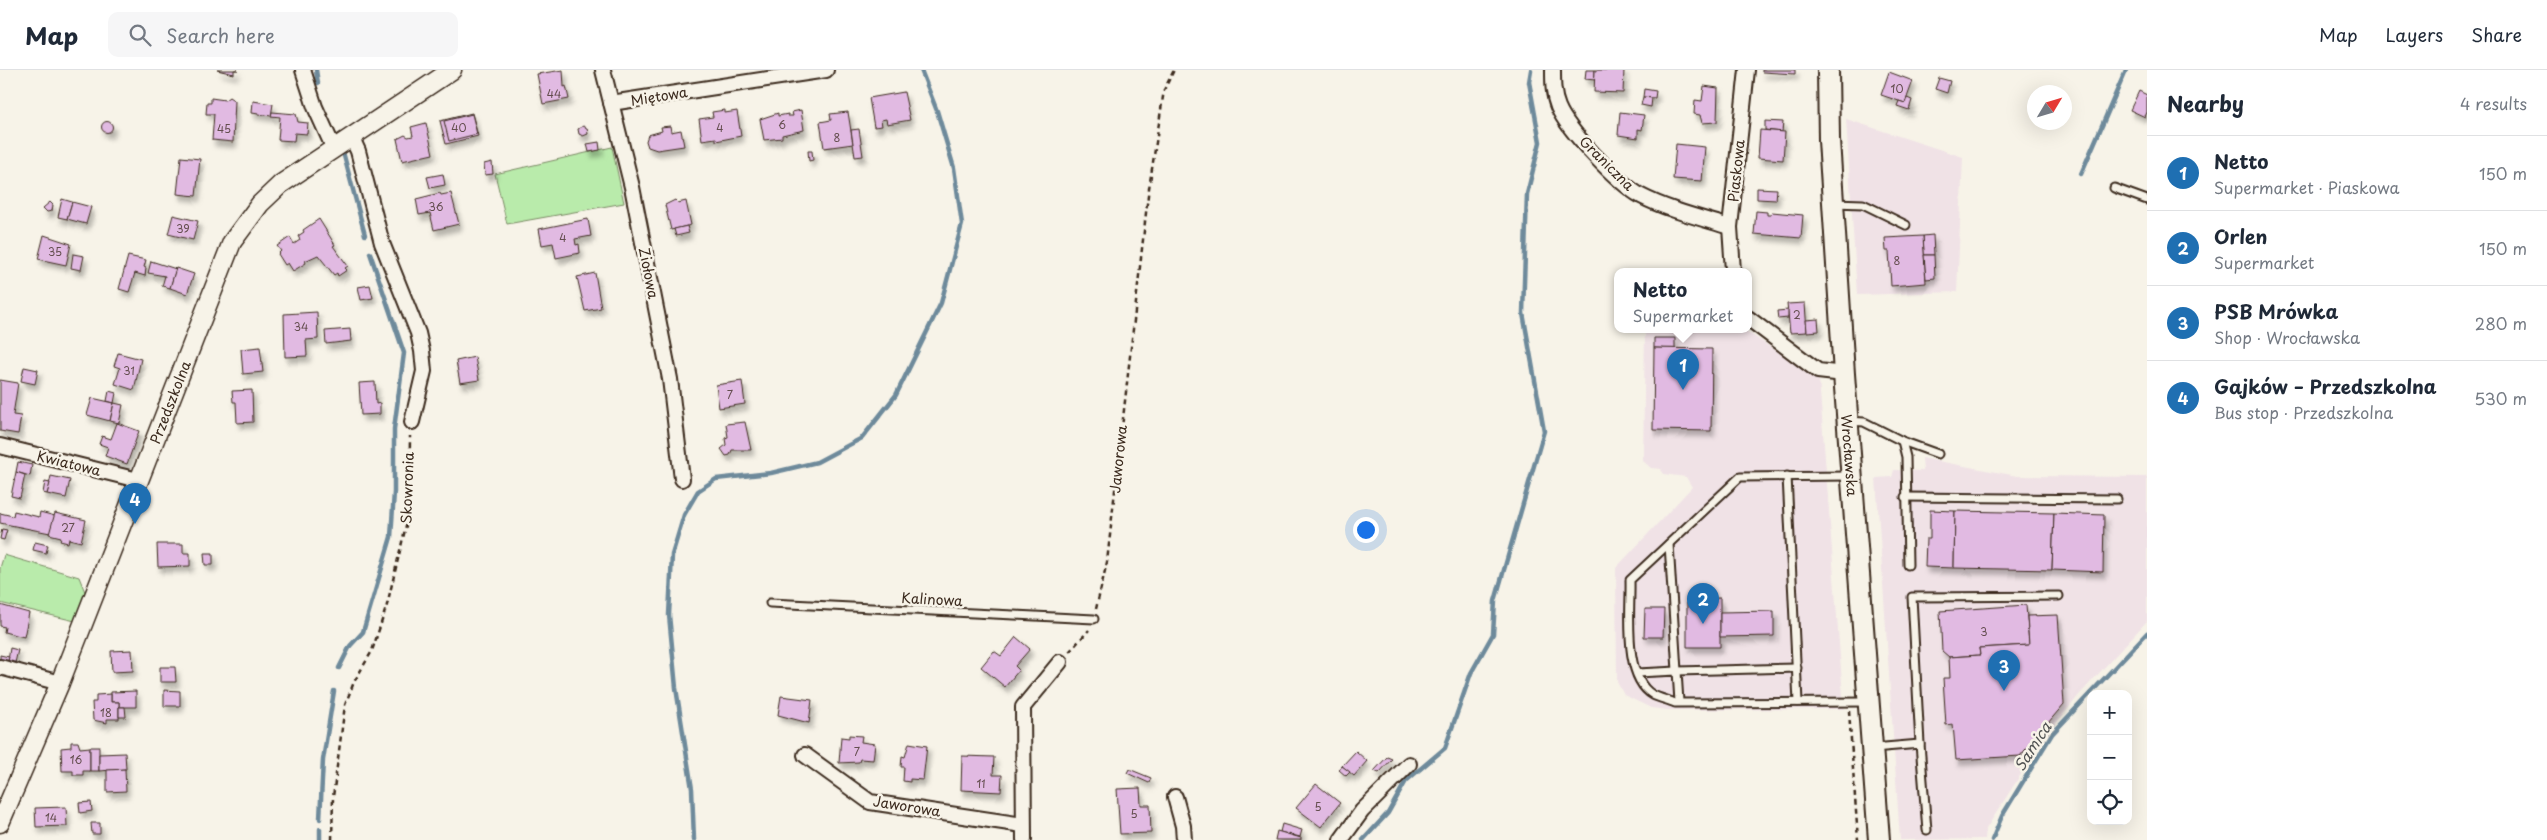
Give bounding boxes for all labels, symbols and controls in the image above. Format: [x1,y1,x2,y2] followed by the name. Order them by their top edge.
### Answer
[108,12,458,57] search box
[25,17,78,53] text: Map
[126,21,154,49] icon: search
[166,21,275,49] text: Search here
[2319,21,2358,48] text: Map
[2386,21,2443,48] text: Layers
[2471,21,2522,48] text: Share
[1891,80,1903,97] house number: 10
[629,81,689,111] street label: Miętowa
[547,85,561,102] house number: 44
[2027,85,2072,130] north arrow
[2167,87,2244,119] text: Nearby
[2460,91,2527,115] text: 4 results
[778,116,786,133] house number: 6
[451,119,467,136] house number: 40
[716,119,724,136] house number: 4
[217,120,231,137] house number: 45
[834,129,841,146] house number: 8
[1575,131,1639,195] street label: Graniczna
[1722,138,1750,203] street label: Piaskowa
[2214,147,2268,175] text: Netto
[2179,161,2187,185] text: 1
[2479,161,2527,185] text: 150 m
[2214,175,2399,199] text: Supermarket · Piaskowa
[429,198,444,215] house number: 36
[176,220,190,237] house number: 39
[2214,222,2267,250] text: Orlen
[559,229,567,246] house number: 4
[2177,236,2189,260] text: 2
[2479,236,2527,260] text: 150 m
[48,243,62,260] house number: 35
[634,245,664,301] street label: Ziołowa
[2214,250,2314,274] text: Supermarket
[1894,252,1901,269] house number: 8
[1614,268,1752,333] popup
[1633,275,1687,303] text: Netto
[2214,297,2338,325] text: PSB Mrówka
[1633,303,1733,327] text: Supermarket
[1793,306,1801,323] house number: 2
[2178,311,2188,335] text: 3
[2475,311,2527,335] text: 280 m
[294,318,308,335] house number: 34
[2214,325,2360,349] text: Shop · Wrocławska
[1667,349,1699,390] pin: 1
[144,357,195,447] street label: Przedszkolna
[123,362,135,379] house number: 31
[2214,372,2437,400] text: Gajków – Przedszkolna
[727,386,733,403] house number: 7
[2178,386,2188,410] text: 4
[2474,386,2527,410] text: 530 m
[2214,400,2393,424] text: Bus stop · Przedszkolna
[1837,414,1864,497] street label: Wrocławska
[1104,423,1132,494] street label: Jaworowa
[35,445,103,481] street label: Kwiatowa
[395,451,419,524] street label: Skowronia
[119,483,151,524] pin: 4
[1353,517,1379,543] your location
[61,519,75,536] house number: 27
[1687,583,1719,624] pin: 2
[901,587,964,611] street label: Kalinowa
[1980,623,1988,640] house number: 3
[1988,650,2020,691] pin: 3
[2087,690,2132,825] map controls
[2087,690,2132,735] button: +
[100,704,112,721] house number: 18
[2008,717,2057,775] water label: Samica
[2087,735,2132,780] button: −
[854,743,860,760] house number: 7
[70,751,83,768] house number: 16
[976,775,986,792] house number: 11
[2087,780,2132,825] button: locate
[872,790,943,822] street label: Jaworowa
[1314,798,1322,815] house number: 5
[1130,805,1138,822] house number: 5
[45,809,57,826] house number: 14

